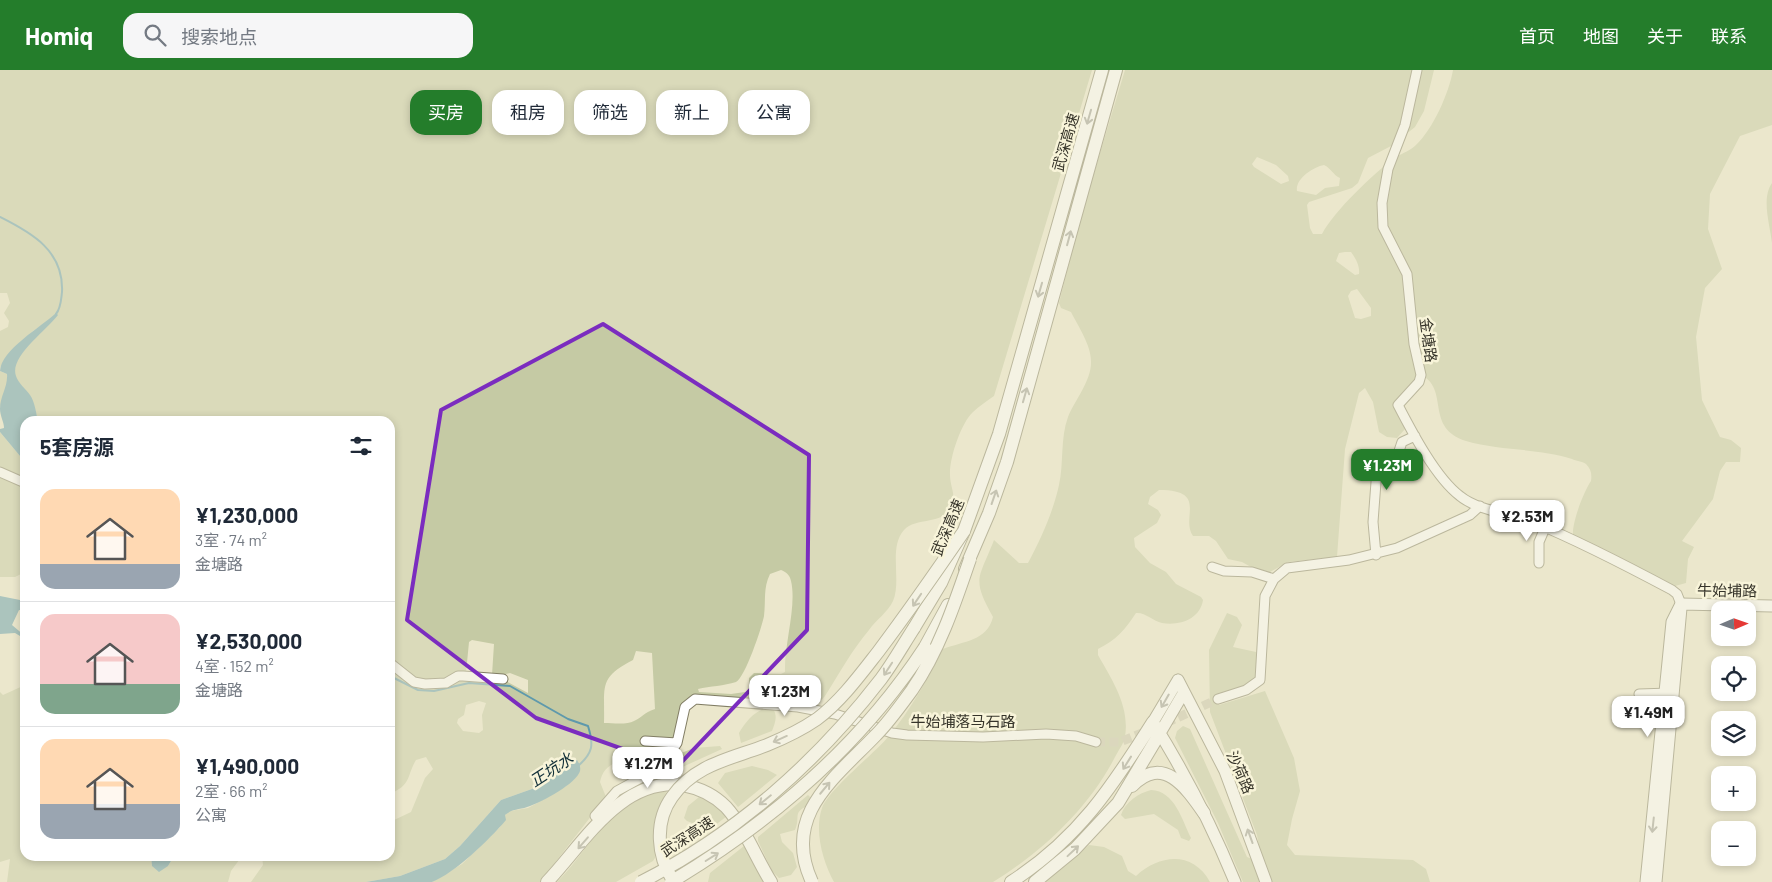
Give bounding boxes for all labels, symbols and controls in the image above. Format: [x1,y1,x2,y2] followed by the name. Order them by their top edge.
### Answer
[123,13,473,58] search box
[25,21,93,50] text: Homiq
[141,21,169,49] icon: search
[181,25,257,48] text: 搜索地点
[1519,25,1555,47] text: 首页
[1583,25,1619,47] text: 地图
[1647,25,1683,47] text: 关于
[1711,25,1747,47] text: 联系
[410,90,482,135] chip: 买房
[492,90,564,135] chip: 租房
[574,90,646,135] chip: 筛选
[656,90,728,135] chip: 新上
[738,90,810,135] chip: 公寓
[1084,108,1093,124] one-way arrow
[1048,111,1082,173] street label: 武深高速
[1064,231,1074,247] one-way arrow
[1034,282,1044,298] one-way arrow
[1417,316,1441,364] street label: 金塘路
[1021,387,1031,403] one-way arrow
[347,432,375,460] icon: filters
[40,434,114,459] text: 5套房源
[1346,448,1428,491] pin: ¥1.23M
[1362,455,1412,474] text: ¥1.23M
[990,490,999,505] one-way arrow
[927,496,967,558] street label: 武深高速
[1486,500,1568,542] pin: ¥2.53M
[195,502,298,527] text: ¥1,230,000
[1501,506,1553,525] text: ¥2.53M
[80,509,140,569] icon: home
[195,530,267,549] text: 3室 · 74 m²
[195,554,243,573] text: 金塘路
[1697,580,1757,600] street label: 牛始埔路
[912,593,922,607] one-way arrow
[1711,601,1756,646] north arrow
[1711,601,1756,866] map controls
[195,628,302,653] text: ¥2,530,000
[80,634,140,694] icon: home
[195,656,274,675] text: 4室 · 152 m²
[1711,656,1756,701] button: locate
[883,662,893,676] one-way arrow
[744,674,826,717] pin: ¥1.23M
[195,680,243,699] text: 金塘路
[760,681,810,700] text: ¥1.23M
[1160,693,1170,707] one-way arrow
[1607,696,1689,738] pin: ¥1.49M
[1623,702,1673,721] text: ¥1.49M
[1711,711,1756,756] button: layers
[910,712,1016,730] street label: 牛始埔落马石路
[773,734,788,744] one-way arrow
[607,746,689,789] pin: ¥1.27M
[526,747,577,790] water label: 正坑水
[1224,748,1258,796] street label: 沙荷路
[195,753,299,778] text: ¥1,490,000
[623,753,673,772] text: ¥1.27M
[1122,756,1132,770] one-way arrow
[80,759,140,819] icon: home
[1711,766,1756,811] button: +
[195,781,267,800] text: 2室 · 66 m²
[819,782,830,795] one-way arrow
[758,794,771,805] one-way arrow
[195,805,227,824] text: 公寓
[657,812,717,860] street label: 武深高速
[1648,816,1658,832] one-way arrow
[1711,821,1756,866] button: −
[1245,829,1254,844] one-way arrow
[577,836,588,849] one-way arrow
[1066,845,1079,857] one-way arrow
[705,851,719,861] one-way arrow

